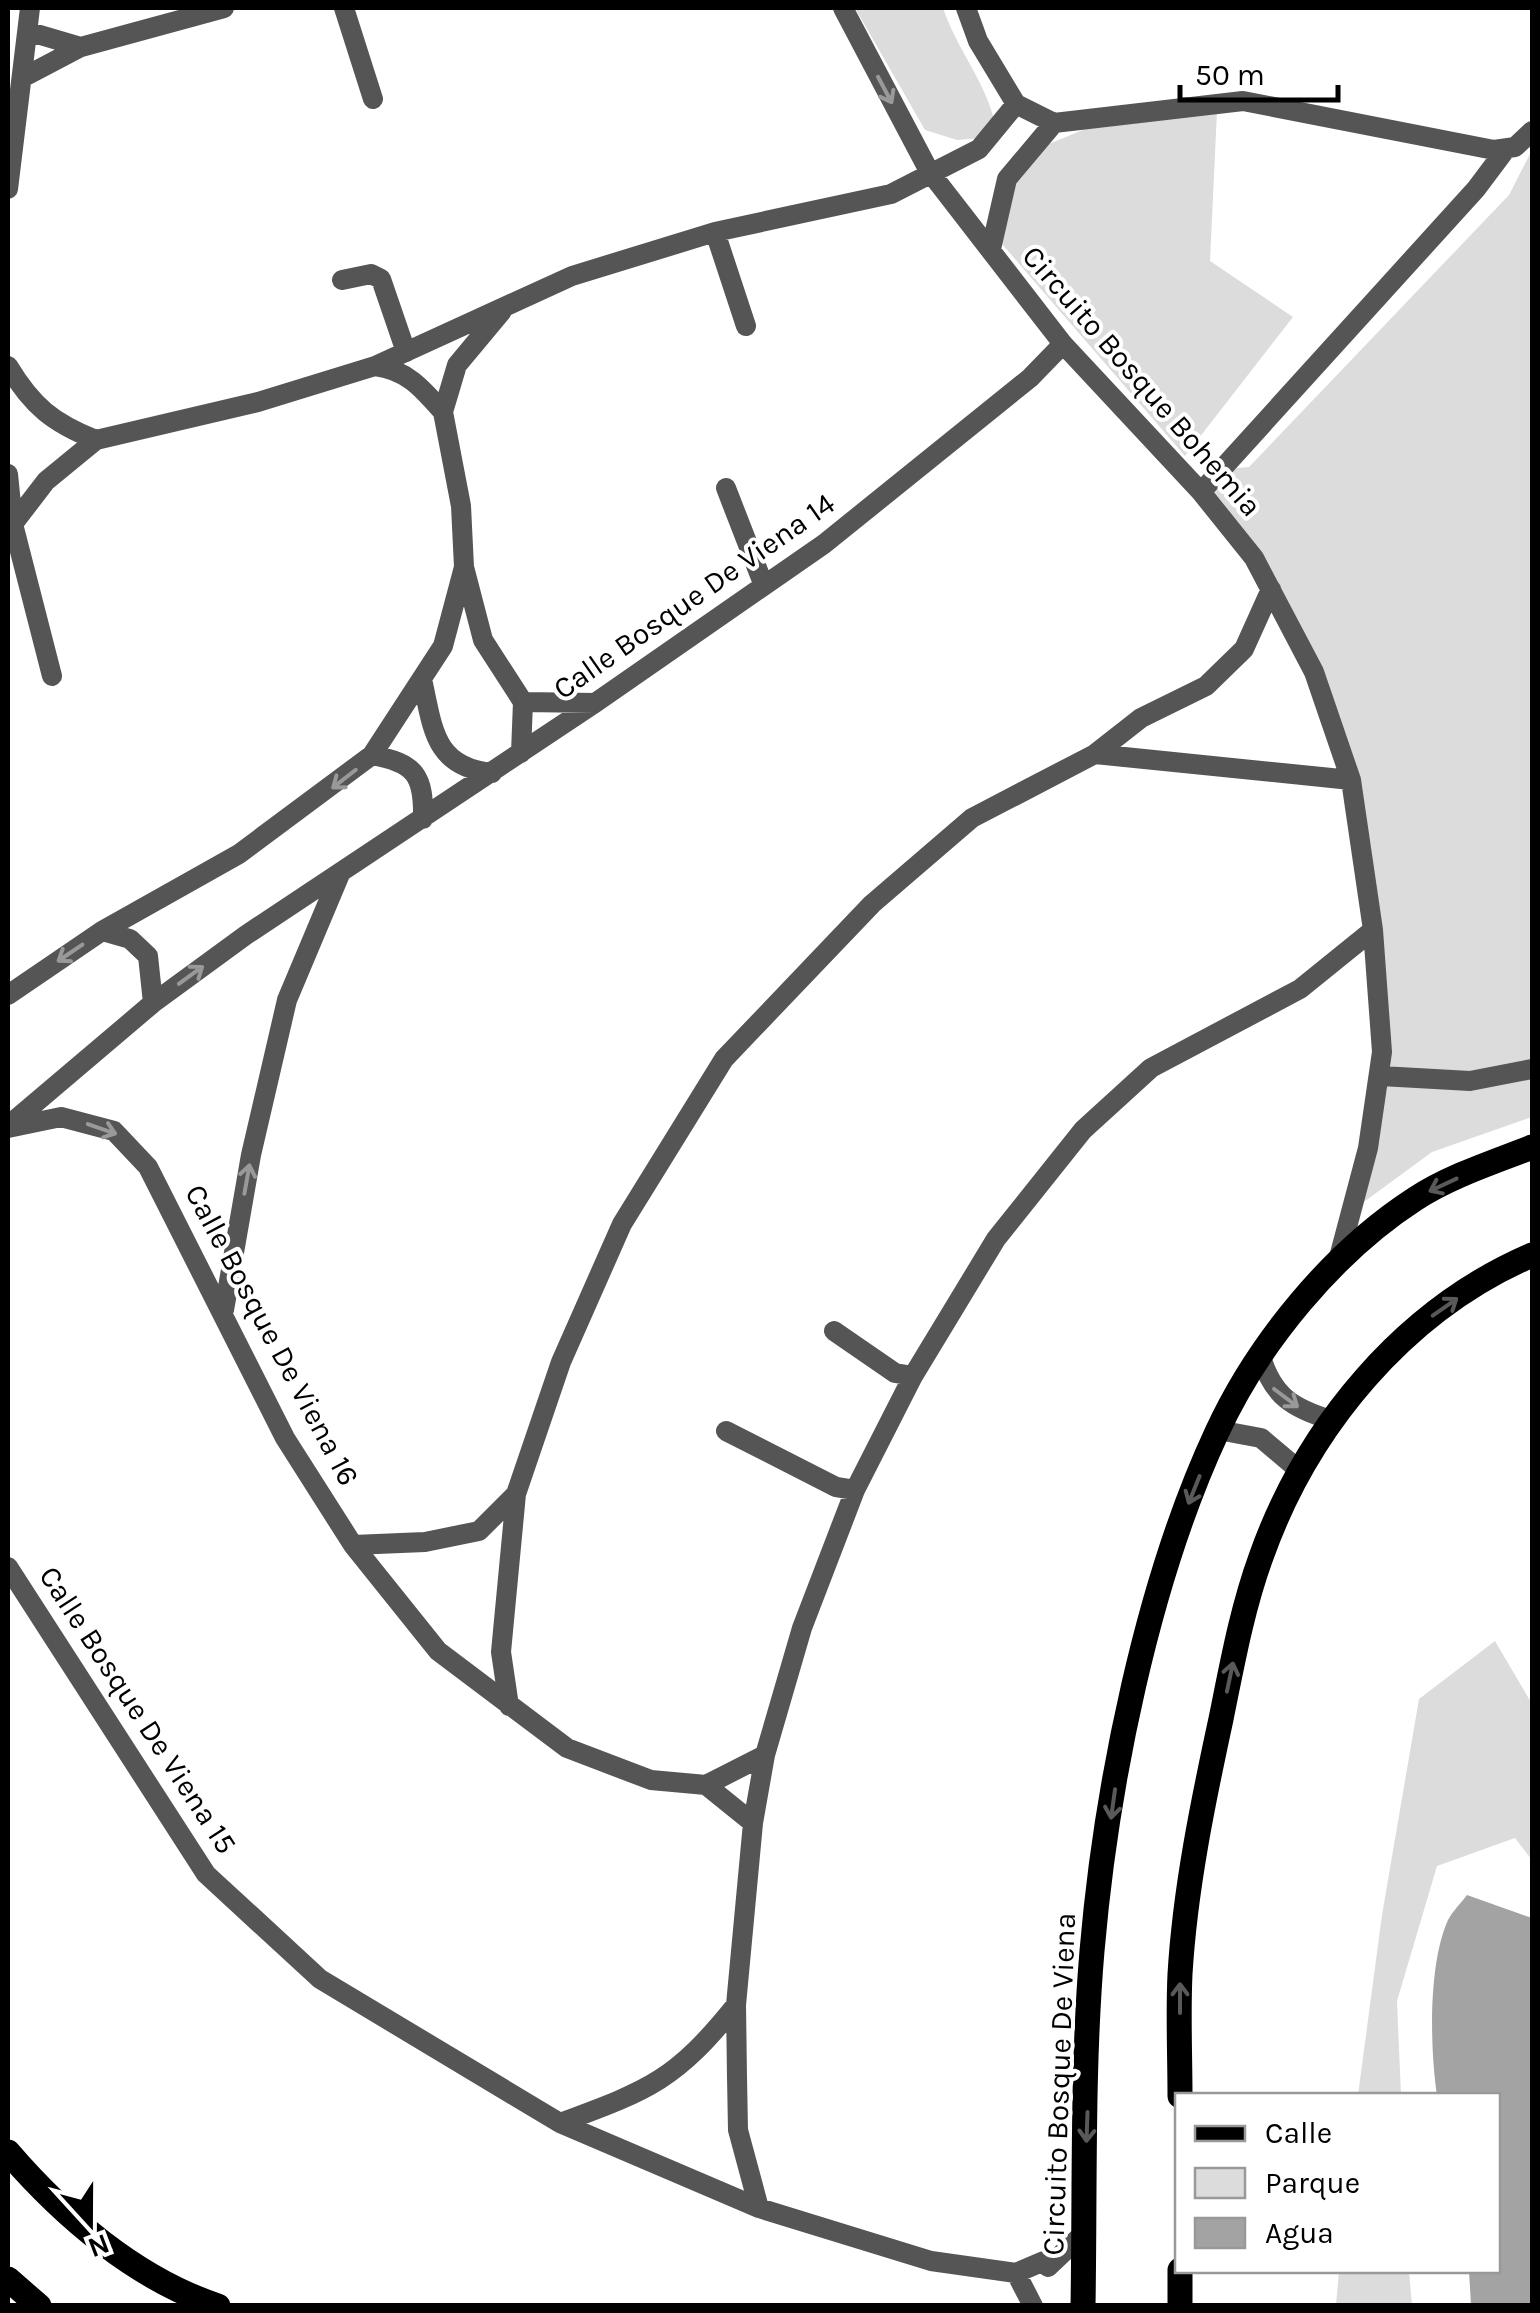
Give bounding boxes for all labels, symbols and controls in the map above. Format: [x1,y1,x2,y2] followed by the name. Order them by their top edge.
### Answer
[1180,40,1338,102] scale bar
[1195,57,1265,93] text: 50 m
[876,74,895,104] one-way arrow
[1015,238,1269,524] street label: Circuito Bosque Bohemia
[546,485,842,707] street label: Calle Bosque De Viena 14
[331,768,358,789] one-way arrow
[57,942,85,963] one-way arrow
[177,965,204,986] one-way arrow
[85,1121,116,1139] one-way arrow
[238,1164,257,1196] one-way arrow
[1429,1177,1459,1196] one-way arrow
[177,1178,367,1492] street label: Calle Bosque De Viena 16
[1431,1297,1458,1318] one-way arrow
[1272,1388,1299,1409] one-way arrow
[1183,1474,1201,1505] one-way arrow
[32,1560,244,1860] street label: Calle Bosque De Viena 15
[1221,1662,1240,1694] one-way arrow
[1103,1787,1121,1820] one-way arrow
[1035,1912,1083,2256] street label: Circuito Bosque De Viena
[1170,1983,1190,2016] one-way arrow
[1175,2093,1500,2273] legend
[1078,2111,1097,2143] one-way arrow
[1265,2115,1332,2151] text: Calle
[1265,2165,1360,2201] text: Parque
[40,2173,140,2273] north arrow
[1265,2215,1334,2251] text: Agua
[83,2227,114,2265] text: N

